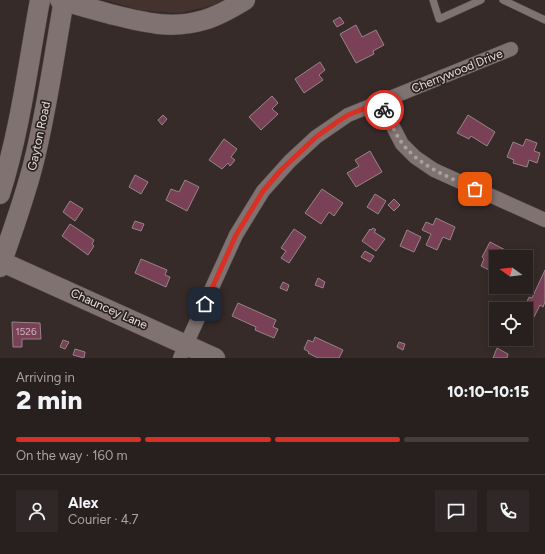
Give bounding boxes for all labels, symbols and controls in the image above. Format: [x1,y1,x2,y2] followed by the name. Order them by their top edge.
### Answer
[409,46,505,96] street label: Cherrywood Drive
[364,90,404,130] courier
[373,99,395,121] icon: bike
[25,100,53,172] street label: Gayton Road
[458,172,492,206] pin
[464,178,486,200] icon: bag
[489,250,533,294] north arrow
[489,250,533,346] map controls
[68,286,150,332] street label: Chauncey Lane
[188,287,222,321] pin
[194,293,216,315] icon: home
[489,302,533,346] button: locate
[15,325,37,338] house number: 1526
[16,370,75,385] text: Arriving in
[447,383,529,401] text: 10:10–10:15
[16,384,82,416] text: 2 min
[16,448,128,463] text: On the way · 160 m
[16,490,58,532] button: person
[435,490,477,532] button: chat
[487,490,529,532] button: phone
[68,494,98,512] text: Alex
[68,512,139,527] text: Courier · 4.7

